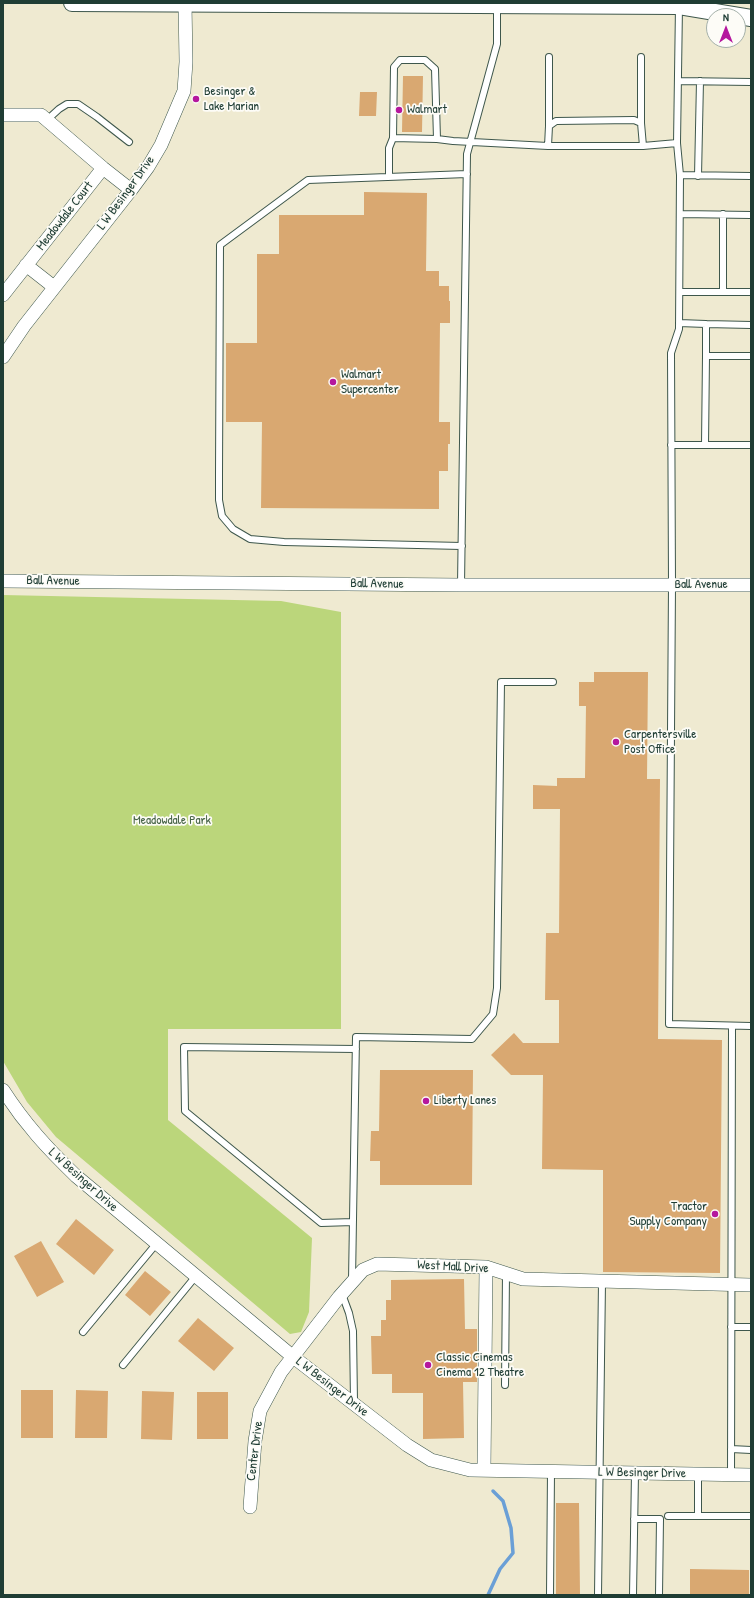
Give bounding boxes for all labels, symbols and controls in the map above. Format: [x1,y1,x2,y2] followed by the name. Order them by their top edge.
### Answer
[706,8,746,48] north arrow
[723,10,729,24] text: N
[204,84,259,115] place label: Besinger & Lake Marian
[191,94,201,104] marker: Besinger & Lake Marian
[407,102,447,118] place label: Walmart
[394,105,404,115] marker: Walmart
[94,153,158,233] street label: L W Besinger Drive
[33,178,97,254] street label: Meadowdale Court
[341,367,399,398] place label: Walmart Supercenter
[328,377,338,387] marker: Walmart Supercenter
[26,573,80,589] street label: Ball Avenue
[350,576,404,592] street label: Ball Avenue
[674,577,728,593] street label: Ball Avenue
[624,727,696,758] place label: Carpentersville Post Office
[611,737,621,747] marker: Carpentersville Post Office
[133,813,211,829] park label: Meadowdale Park
[434,1093,496,1109] place label: Liberty Lanes
[421,1096,431,1106] marker: Liberty Lanes
[45,1145,121,1215] street label: L W Besinger Drive
[630,1199,707,1230] place label: Tractor Supply Company
[710,1209,720,1219] marker: Tractor Supply Company
[417,1257,489,1277] street label: West Mall Drive
[436,1350,524,1381] place label: Classic Cinemas Cinema 12 Theatre
[293,1354,371,1420] street label: L W Besinger Drive
[423,1360,433,1370] marker: Classic Cinemas Cinema 12 Theatre
[244,1420,266,1482] street label: Center Drive
[598,1464,686,1482] street label: L W Besinger Drive

